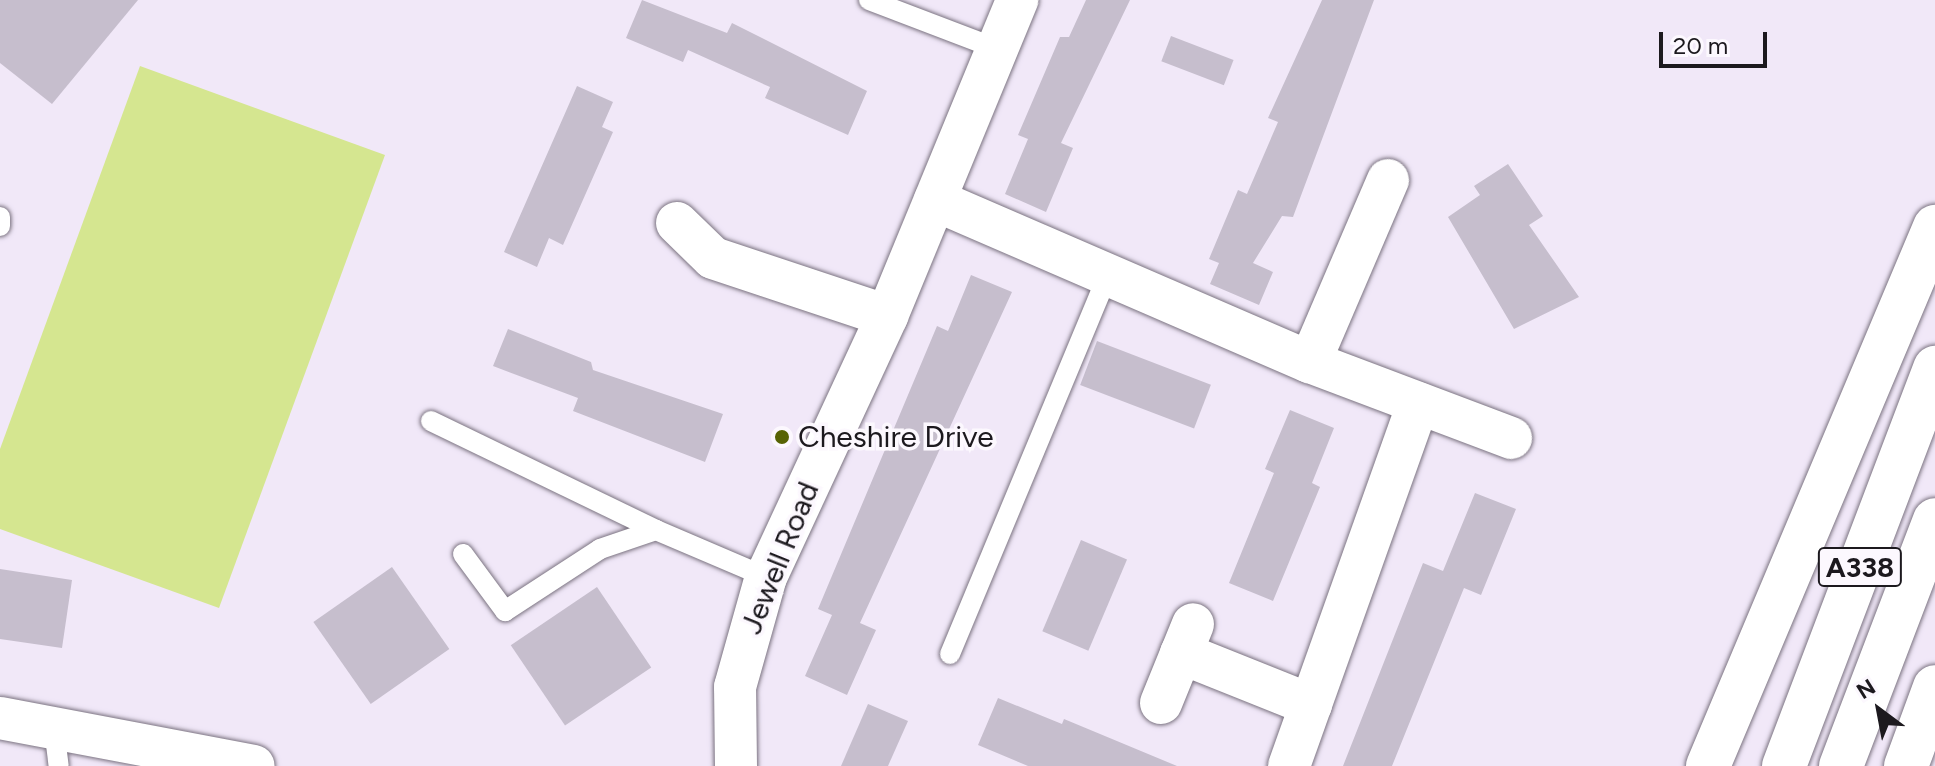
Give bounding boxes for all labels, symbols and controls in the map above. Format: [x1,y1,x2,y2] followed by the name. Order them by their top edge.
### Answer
[1663,16,1771,66] scale bar
[1673,31,1728,60] text: 20 m
[798,419,994,455] place label: Cheshire Drive
[773,428,791,446] marker: Cheshire Drive
[733,477,827,639] street label: Jewell Road
[1816,543,1904,591] road number: A338
[1839,670,1919,750] north arrow
[1852,673,1880,705] text: N

